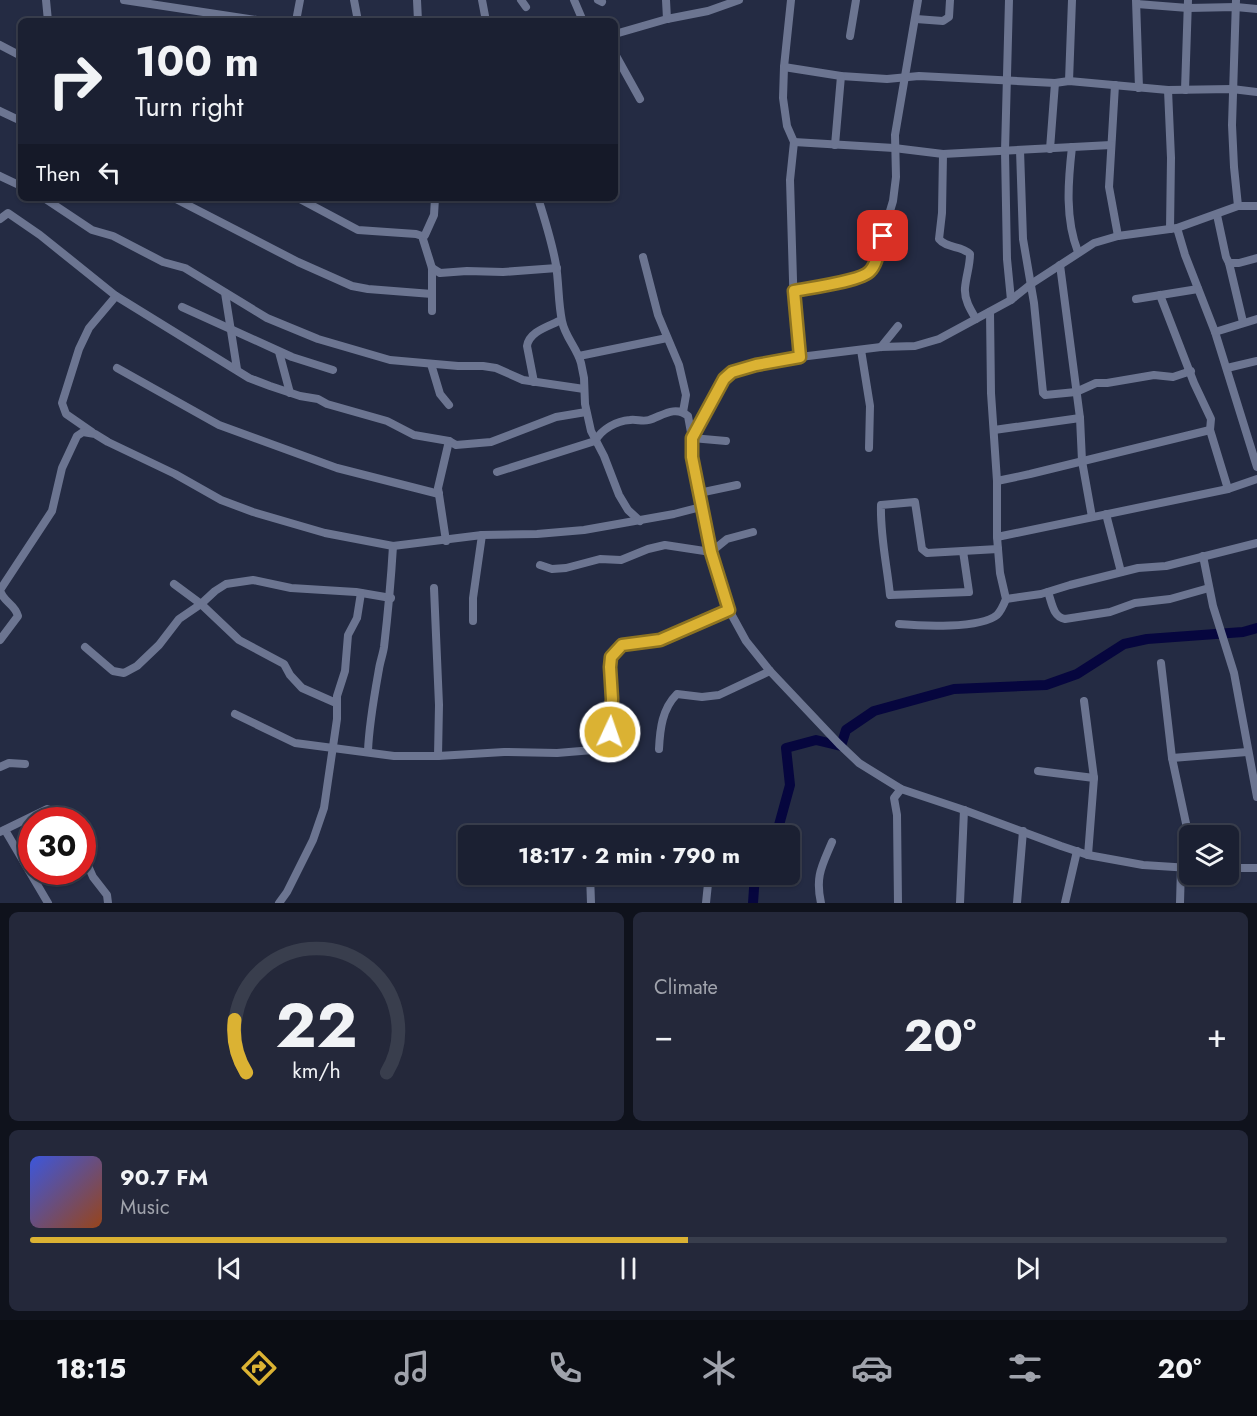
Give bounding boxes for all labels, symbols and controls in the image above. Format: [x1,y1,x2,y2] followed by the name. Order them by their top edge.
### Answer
[135,31,259,92] text: 100 m
[36,42,114,120] icon: right
[135,87,243,126] text: Turn right
[93,156,126,189] icon: left
[36,157,81,189] text: Then
[857,210,908,261] pin
[866,219,899,252] icon: arrive
[578,700,642,764] position arrow
[18,807,96,885] speed limit sign: 30
[1179,825,1239,885] map controls
[1179,825,1239,885] button: layers
[518,839,740,871] text: 18:17 · 2 min · 790 m
[654,973,718,1002] text: Climate
[276,980,357,1070] text: 22
[904,1003,976,1068] text: 20°
[654,1012,673,1059] text: −
[1207,1012,1227,1059] text: +
[292,1056,341,1087] text: km/h
[120,1161,208,1193] text: 90.7 FM
[120,1193,170,1222] text: Music
[213,1252,246,1285] icon: previous
[612,1252,645,1285] icon: pause
[1011,1252,1044,1285] icon: next
[238,1347,280,1389] icon: directions
[391,1347,433,1389] icon: music
[544,1347,586,1389] icon: phone
[698,1347,740,1389] icon: climate
[851,1347,893,1389] icon: car
[1004,1347,1046,1389] icon: filters
[56,1349,126,1388] text: 18:15
[1158,1349,1201,1388] text: 20°

